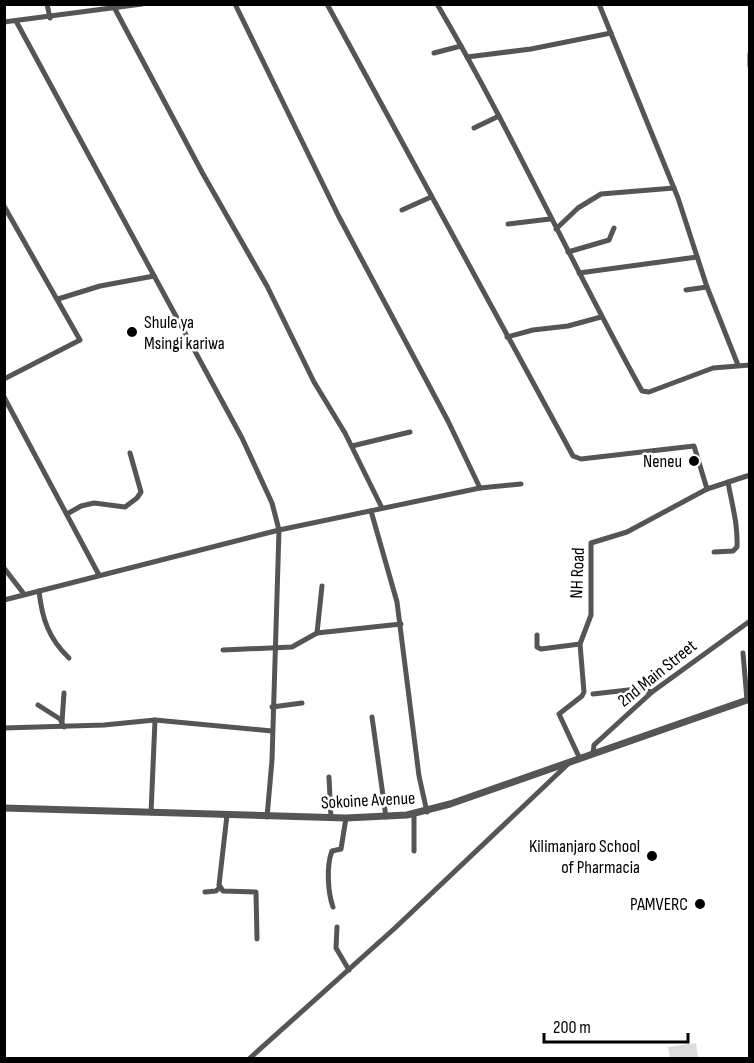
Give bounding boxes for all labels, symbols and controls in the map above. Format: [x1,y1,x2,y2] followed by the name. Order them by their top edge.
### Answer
[144,312,225,354] place label: Shule ya Msingi kariwa
[125,325,139,339] marker: Shule ya Msingi kariwa
[643,451,682,472] place label: Neneu
[687,454,701,468] marker: Neneu
[566,547,589,599] street label: NH Road
[614,635,701,711] street label: 2nd Main Street
[320,788,416,813] street label: Sokoine Avenue
[529,836,640,878] place label: Kilimanjaro School of Pharmacia
[645,849,659,863] marker: Kilimanjaro School of Pharmacia
[630,894,688,915] place label: PAMVERC
[693,897,707,911] marker: PAMVERC
[544,1006,688,1044] scale bar
[553,1017,591,1038] text: 200 m

